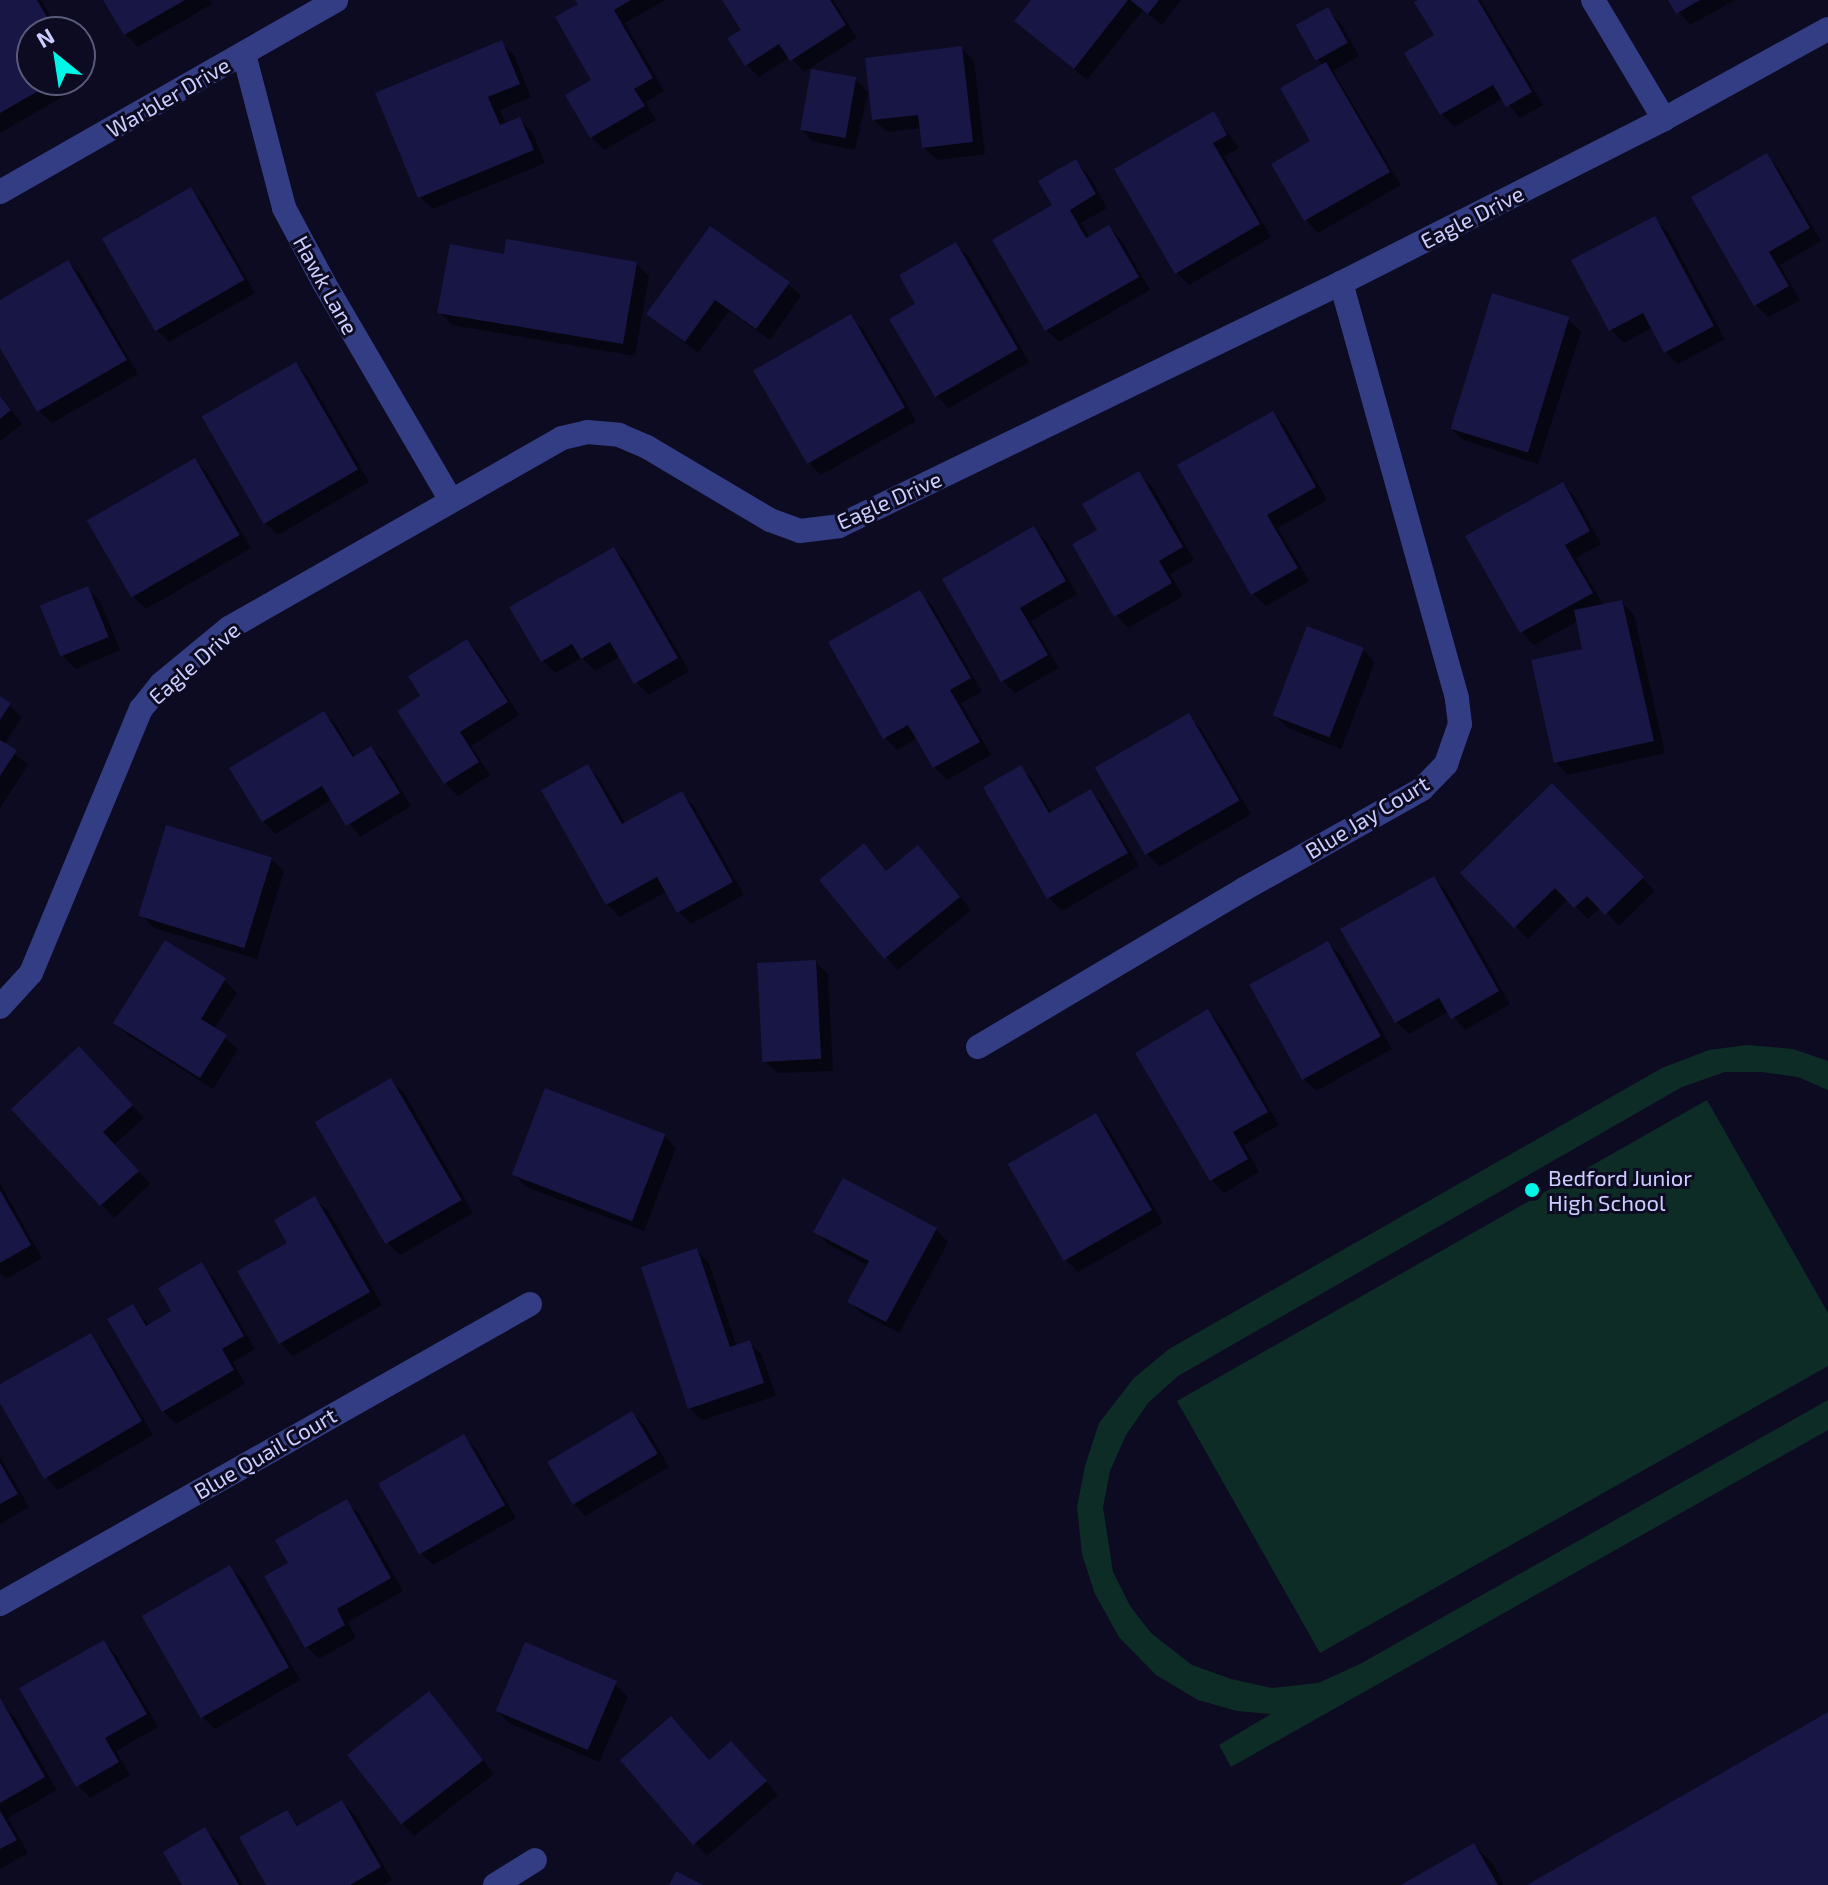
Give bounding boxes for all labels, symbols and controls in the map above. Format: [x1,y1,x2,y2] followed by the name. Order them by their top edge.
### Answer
[16,16,96,96] north arrow
[32,22,58,52] text: N
[101,51,235,143] street label: Warbler Drive
[1416,180,1528,254] street label: Eagle Drive
[288,231,364,339] street label: Hawk Lane
[832,465,946,535] street label: Eagle Drive
[143,616,245,710] street label: Eagle Drive
[1300,770,1434,864] street label: Blue Jay Court
[1548,1164,1692,1216] place label: Bedford Junior High School
[1523,1181,1541,1199] marker: Bedford Junior High School
[189,1401,341,1505] street label: Blue Quail Court

